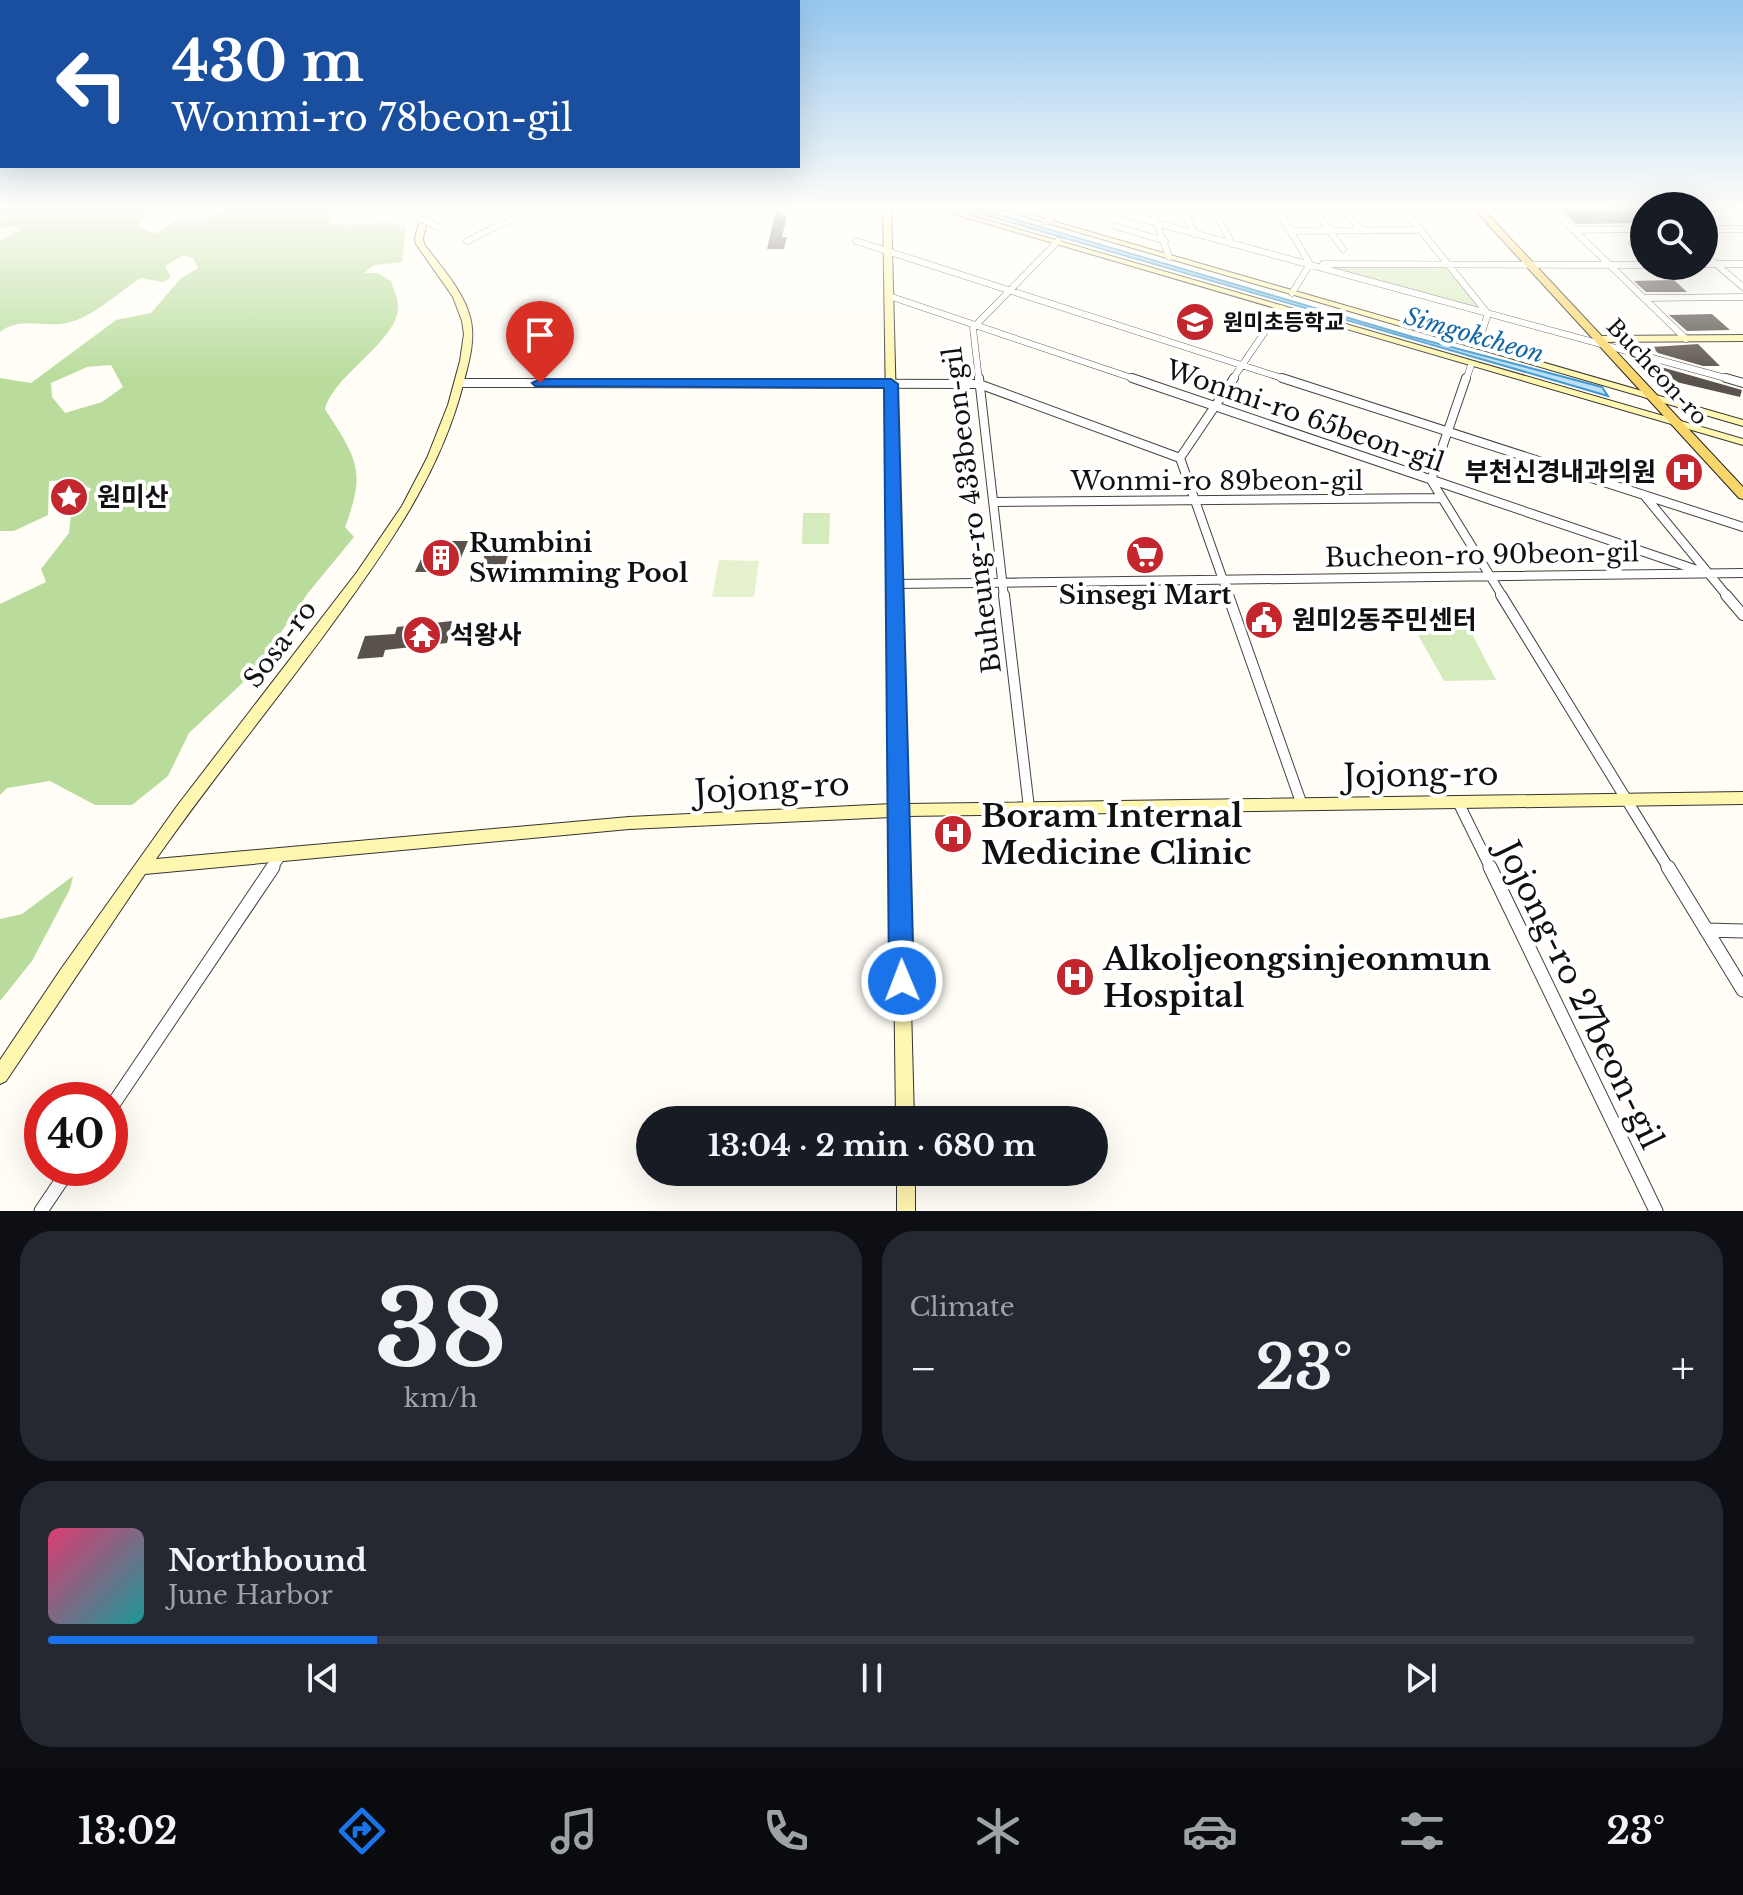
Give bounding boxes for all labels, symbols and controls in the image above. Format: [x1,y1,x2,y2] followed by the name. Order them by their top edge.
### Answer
[172,27,364,96] text: 430 m
[40,32,144,136] icon: left
[172,96,573,141] text: Wonmi-ro 78beon-gil
[1630,192,1718,280] map controls
[1630,192,1718,280] button: search
[506,301,574,383] pin
[1174,301,1216,343] school or university icon: 원미초등학교
[1401,301,1547,369] water label: Simgokcheon
[1223,309,1344,336] place label: 원미초등학교
[518,313,562,357] icon: arrive
[1601,313,1713,431] street label: Bucheon-ro
[936,345,1008,675] street label: Buheung-ro 433beon-gil
[1161,353,1448,479] street label: Wonmi-ro 65beon-gil
[1663,451,1705,493] hospital icon: 부천신경내과의원
[1465,456,1656,488] place label: 부천신경내과의원
[1069,465,1364,497] street label: Wonmi-ro 89beon-gil
[48,476,90,518] place icon: 원미산
[97,481,169,513] place label: 원미산
[469,527,688,589] place label: Rumbini Swimming Pool
[1124,534,1166,576] supermarket icon: Sinsegi Mart
[1324,536,1640,574] street label: Bucheon-ro 90beon-gil
[420,537,462,579] building icon: Rumbini Swimming Pool
[1059,579,1231,611] place label: Sinsegi Mart
[237,594,323,694] street label: Sosa-ro
[1243,599,1285,641] public building icon: 원미2동주민센터
[1292,604,1476,636] place label: 원미2동주민센터
[401,614,443,656] temple icon: 석왕사
[450,619,522,651] place label: 석왕사
[1339,754,1499,796] street label: Jojong-ro
[689,764,851,812] street label: Jojong-ro
[981,796,1252,873] place label: Boram Internal Medicine Clinic
[932,813,974,855] hospital icon: Boram Internal Medicine Clinic
[1486,831,1672,1156] street label: Jojong-ro 27beon-gil
[860,939,944,1023] position arrow
[1102,939,1491,1016] place label: Alkoljeongsinjeonmun Hospital
[1054,956,1096,998] hospital icon: Alkoljeongsinjeonmun Hospital
[24,1082,128,1186] speed limit sign: 40
[708,1127,1036,1164] text: 13:04 · 2 min · 680 m
[375,1265,507,1394] text: 38
[910,1291,1015,1323] text: Climate
[1255,1331,1353,1405] text: 23°
[910,1341,937,1396] text: −
[1671,1341,1695,1396] text: +
[404,1382,478,1414] text: km/h
[168,1542,367,1579] text: Northbound
[168,1579,333,1611] text: June Harbor
[301,1656,345,1700] icon: previous
[850,1656,894,1700] icon: pause
[1399,1656,1443,1700] icon: next
[334,1803,390,1859] icon: directions
[546,1803,602,1859] icon: music
[758,1803,814,1859] icon: phone
[970,1803,1026,1859] icon: climate
[1182,1803,1238,1859] icon: car
[1394,1803,1450,1859] icon: filters
[78,1809,178,1854] text: 13:02
[1607,1809,1665,1854] text: 23°

